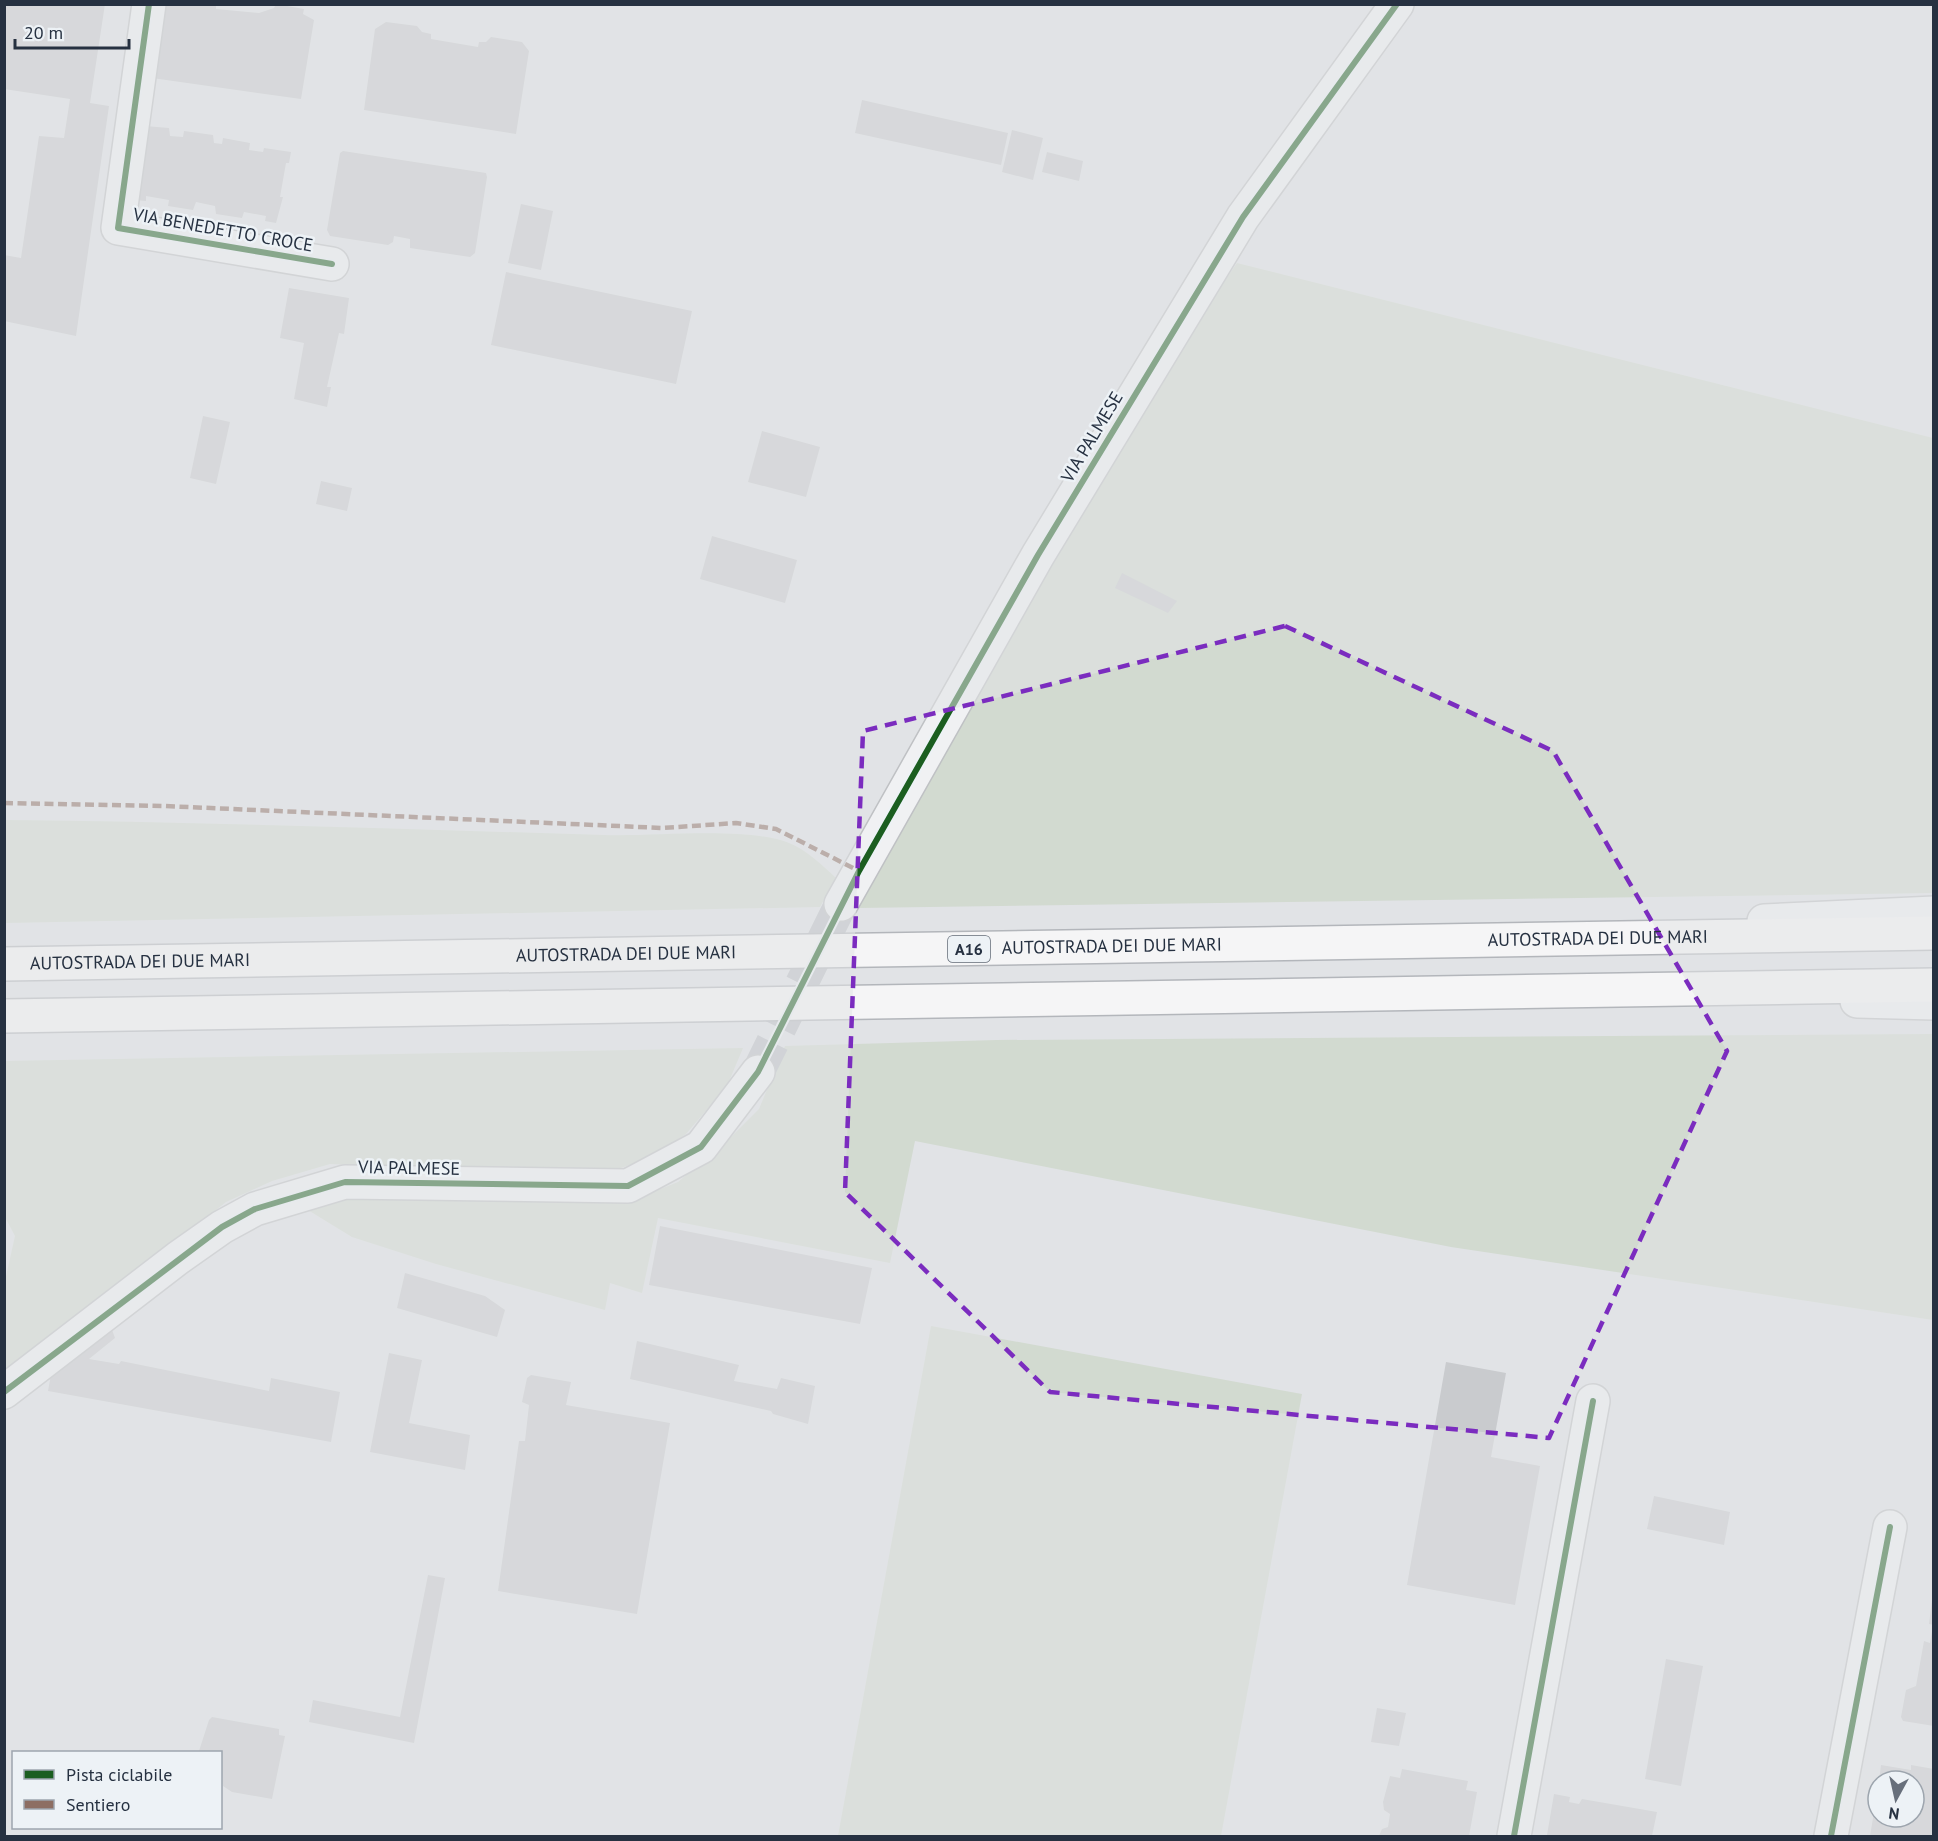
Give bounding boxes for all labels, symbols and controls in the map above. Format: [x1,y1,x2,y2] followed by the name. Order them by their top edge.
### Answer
[15,12,129,50] scale bar
[24,21,63,44] text: 20 m
[130,202,315,257] street label: VIA BENEDETTO CROCE
[1055,387,1128,487] street label: VIA PALMESE
[1487,925,1708,951] street label: AUTOSTRADA DEI DUE MARI
[1002,932,1222,959] street label: AUTOSTRADA DEI DUE MARI
[948,936,990,962] road number: A16
[516,940,736,967] street label: AUTOSTRADA DEI DUE MARI
[30,948,250,975] street label: AUTOSTRADA DEI DUE MARI
[357,1155,460,1180] street label: VIA PALMESE
[12,1751,222,1829] legend
[66,1763,173,1786] text: Pista ciclabile
[1866,1769,1926,1829] north arrow
[66,1793,130,1816] text: Sentiero
[1887,1803,1901,1824] text: N

